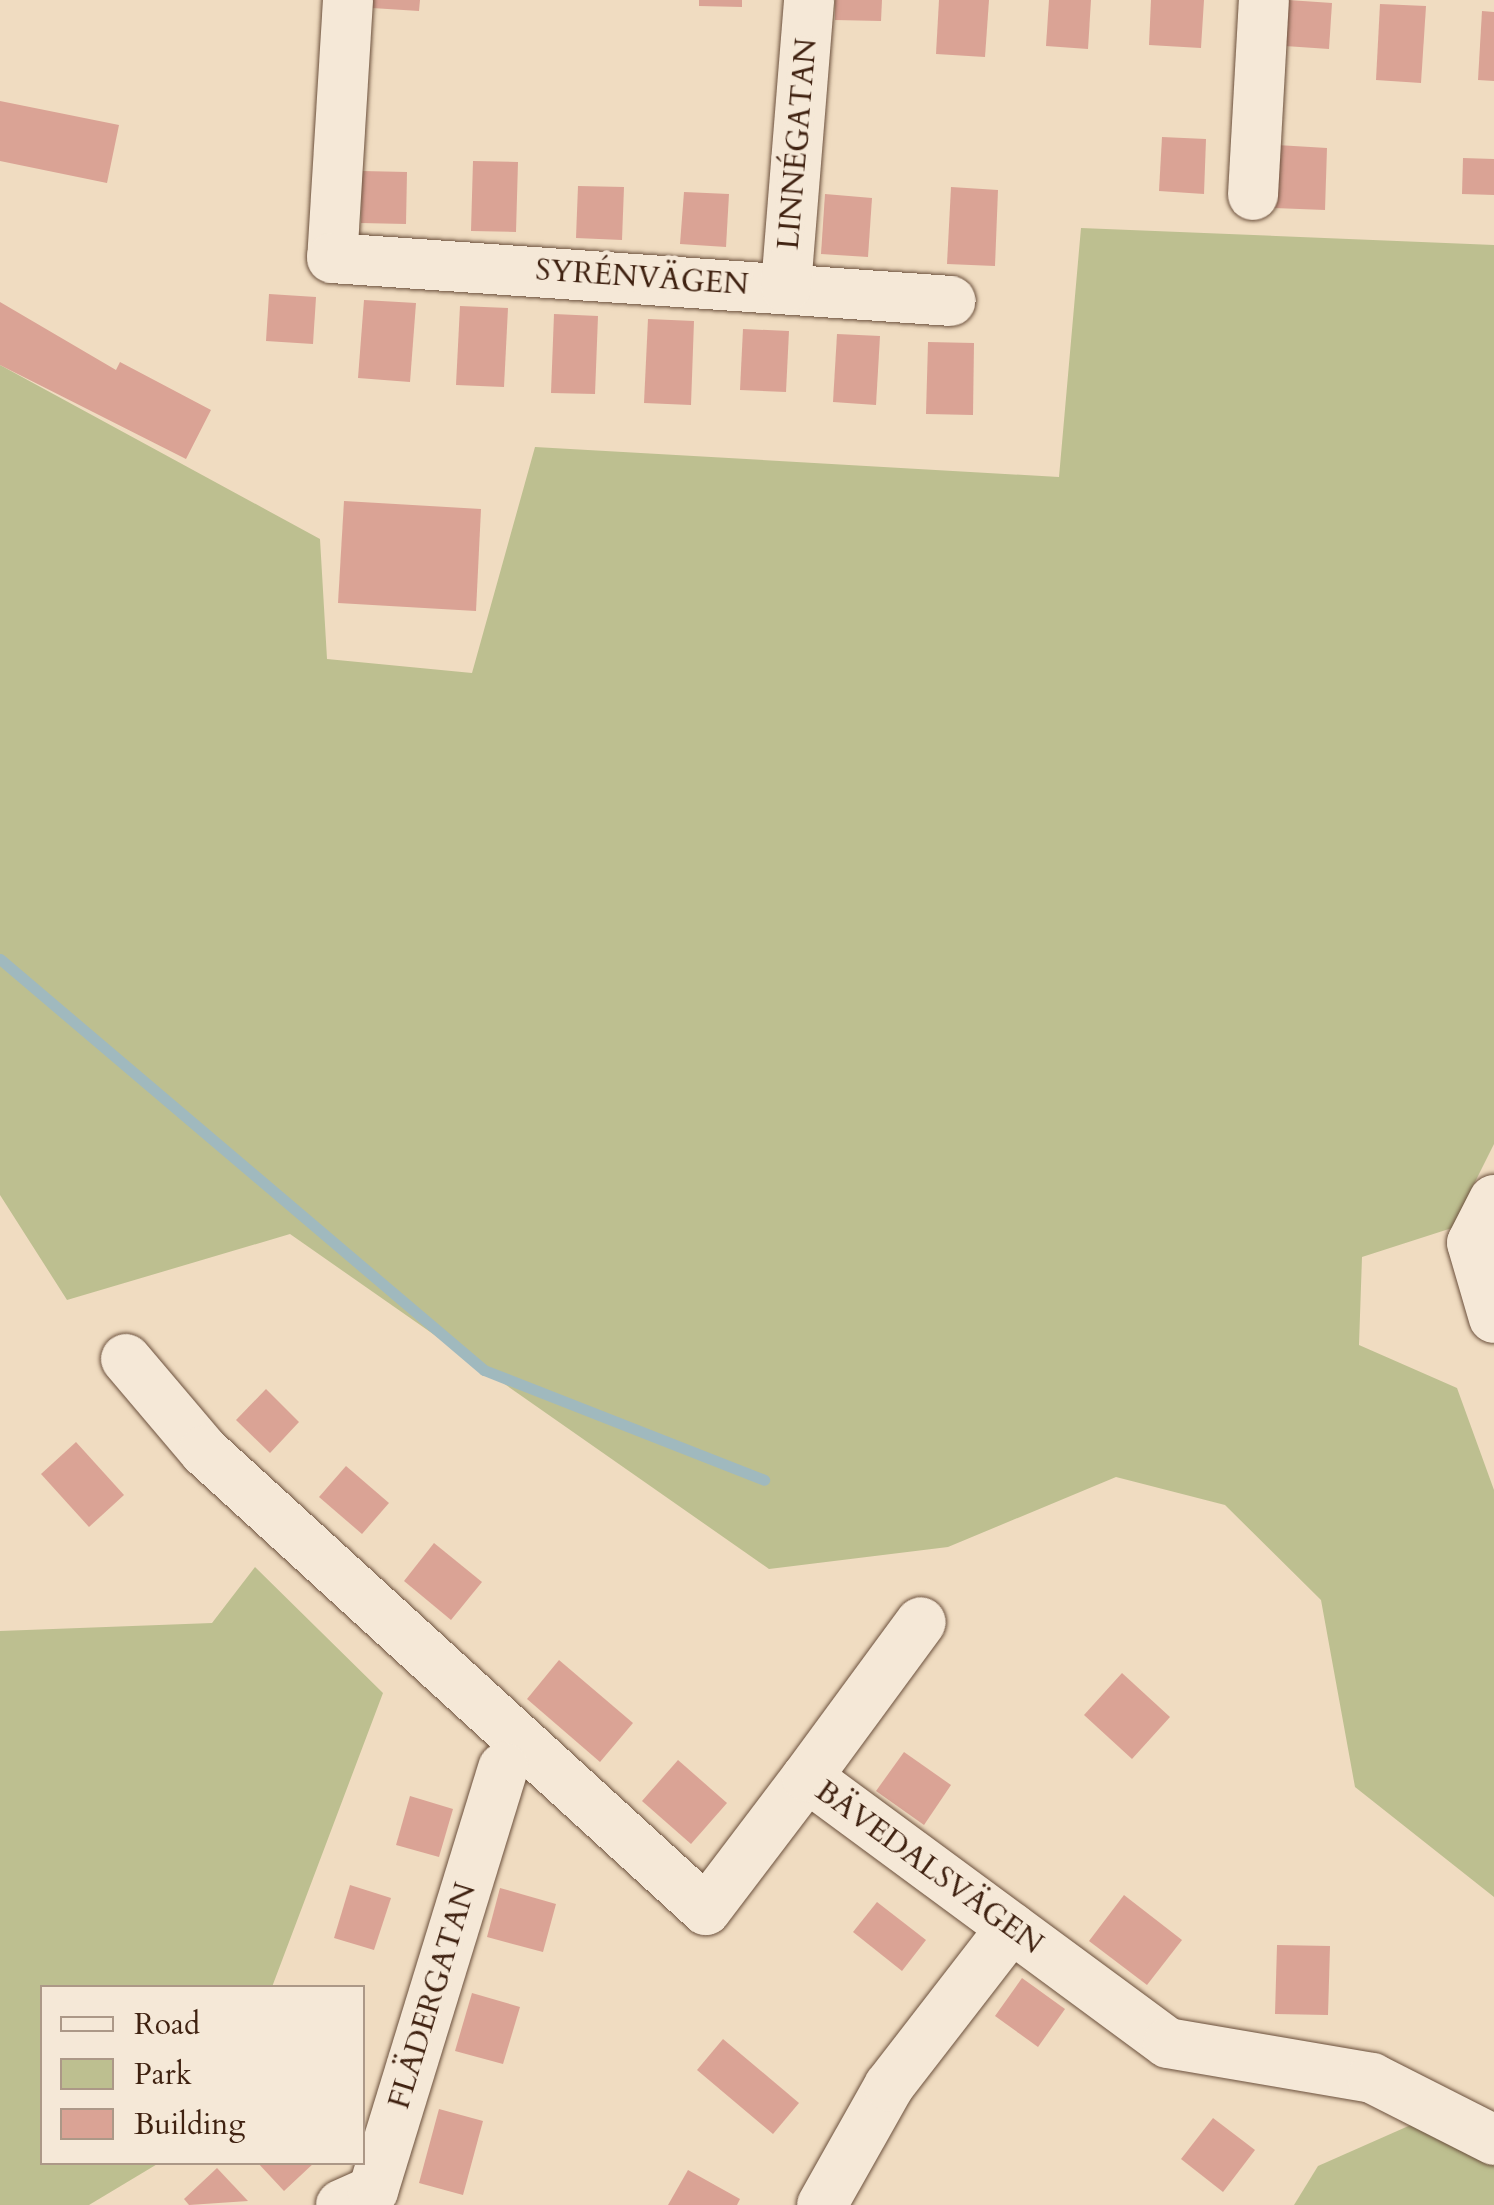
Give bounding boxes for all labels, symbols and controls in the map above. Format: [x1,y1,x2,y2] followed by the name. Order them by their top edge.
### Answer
[771,37,825,251] street label: LINNÉGATAN
[534,253,750,303] street label: SYRÉNVÄGEN
[808,1773,1050,1963] street label: BÄVEDALSVÄGEN
[382,1879,484,2113] street label: FLÄDERGATAN
[40,1985,365,2165] legend
[134,2004,200,2045] text: Road
[134,2054,192,2095] text: Park
[134,2104,245,2145] text: Building

